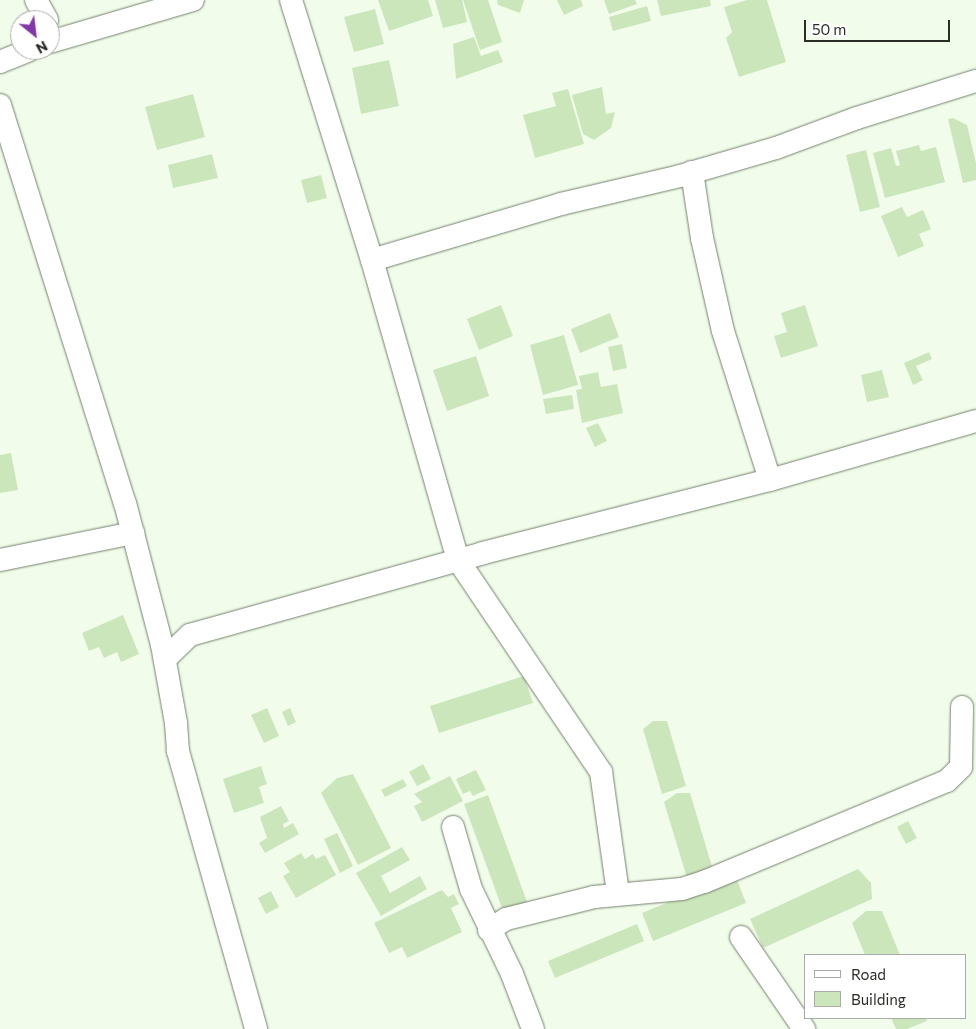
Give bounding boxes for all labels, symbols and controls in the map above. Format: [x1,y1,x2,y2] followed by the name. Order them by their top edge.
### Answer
[10,10,60,60] north arrow
[806,10,952,42] scale bar
[812,20,846,38] text: 50 m
[33,38,51,58] text: N
[804,954,966,1019] legend
[851,965,886,983] text: Road
[851,990,906,1008] text: Building

